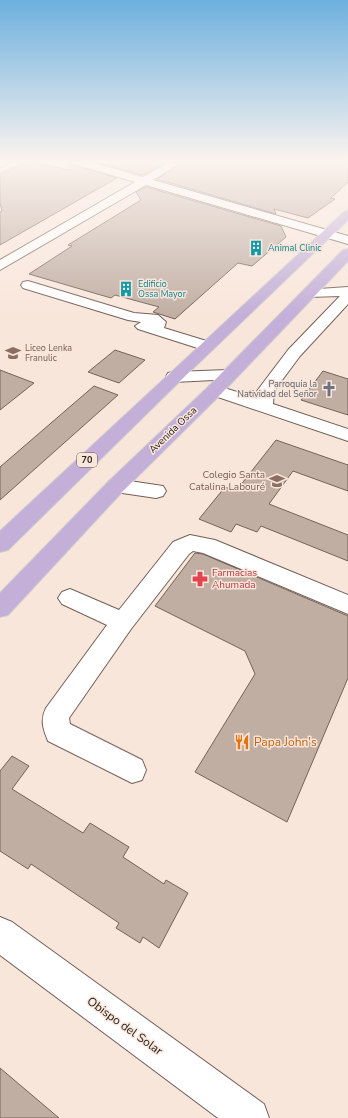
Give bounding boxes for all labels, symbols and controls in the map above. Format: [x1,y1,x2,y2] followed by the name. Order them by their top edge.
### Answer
[247,239,265,257] building icon: Animal Clinic
[268,242,321,254] place label: Animal Clinic
[138,278,187,300] place label: Edificio Ossa Mayor
[117,280,135,298] building icon: Edificio Ossa Mayor
[25,342,72,364] place label: Liceo Lenka Franulic
[4,344,22,362] school or university icon: Liceo Lenka Franulic
[237,378,318,400] place label: Parroquia la Natividad del Señor
[320,380,338,398] church icon: Parroquia la Natividad del Señor
[146,404,200,456] street label: Avenida Ossa
[77,453,97,467] road number: 70
[189,468,265,494] place label: Colegio Santa Catalina Labouré
[268,472,286,490] school or university icon: Colegio Santa Catalina Labouré
[212,566,257,592] place label: Farmacias Ahumada
[191,570,209,588] pharmacy icon: Farmacias Ahumada
[233,733,251,751] restaurant icon: Papa John's
[254,734,317,750] place label: Papa John's
[84,993,167,1059] street label: Obispo del Solar

